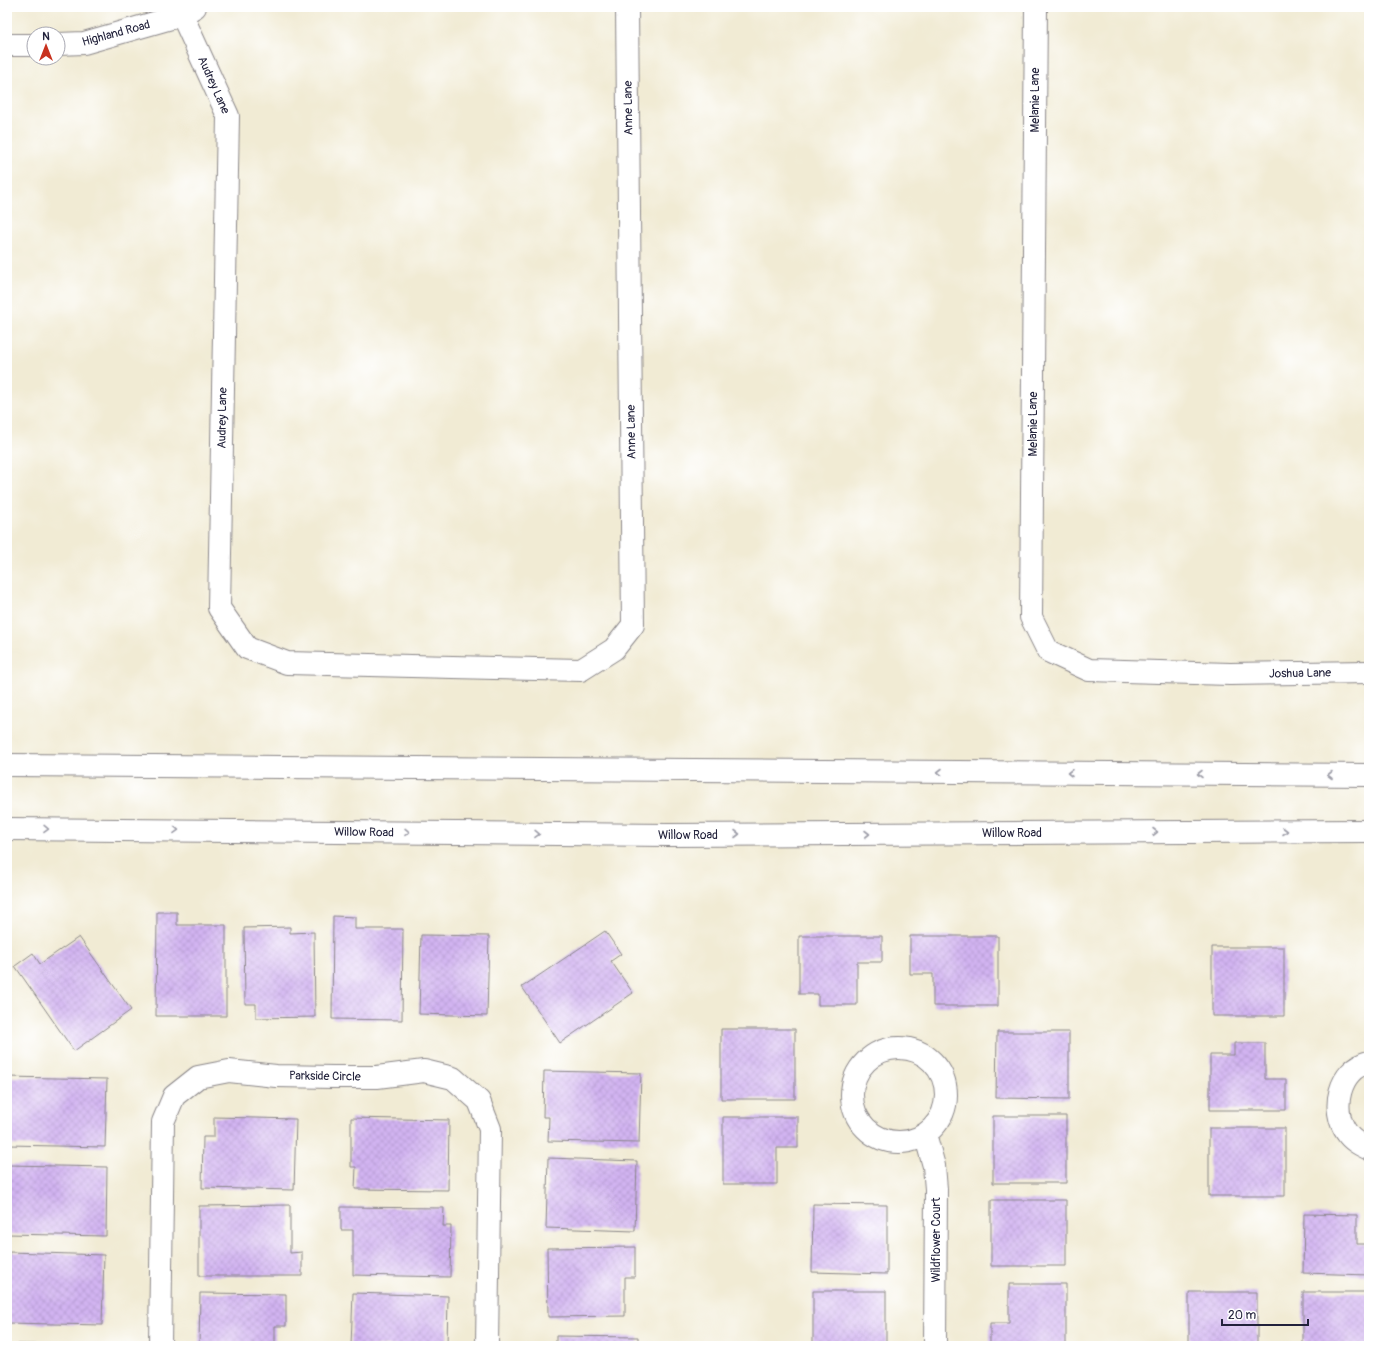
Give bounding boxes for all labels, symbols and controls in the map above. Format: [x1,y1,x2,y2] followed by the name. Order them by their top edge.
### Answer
[81,17,152,50] street label: Highland Road
[26,26,66,66] north arrow
[42,30,50,43] text: N
[194,54,233,116] street label: Audrey Lane
[1028,68,1043,132] street label: Melanie Lane
[621,80,636,135] street label: Anne Lane
[214,387,231,449] street label: Audrey Lane
[1026,392,1041,456] street label: Melanie Lane
[624,404,639,459] street label: Anne Lane
[1269,665,1331,682] street label: Joshua Lane
[937,768,943,776] one-way arrow
[1067,769,1073,777] one-way arrow
[1197,770,1203,778] one-way arrow
[1327,771,1333,779] one-way arrow
[334,824,394,841] street label: Willow Road
[43,825,49,833] one-way arrow
[173,826,179,834] one-way arrow
[982,826,1042,841] street label: Willow Road
[1282,827,1288,835] one-way arrow
[404,828,410,836] one-way arrow
[658,828,718,843] street label: Willow Road
[1152,828,1158,836] one-way arrow
[534,829,540,838] one-way arrow
[734,830,740,838] one-way arrow
[864,830,870,838] one-way arrow
[289,1068,361,1085] street label: Parkside Circle
[929,1197,944,1283] street label: Wildflower Court
[1222,1301,1308,1327] scale bar
[1228,1308,1257,1323] text: 20 m

